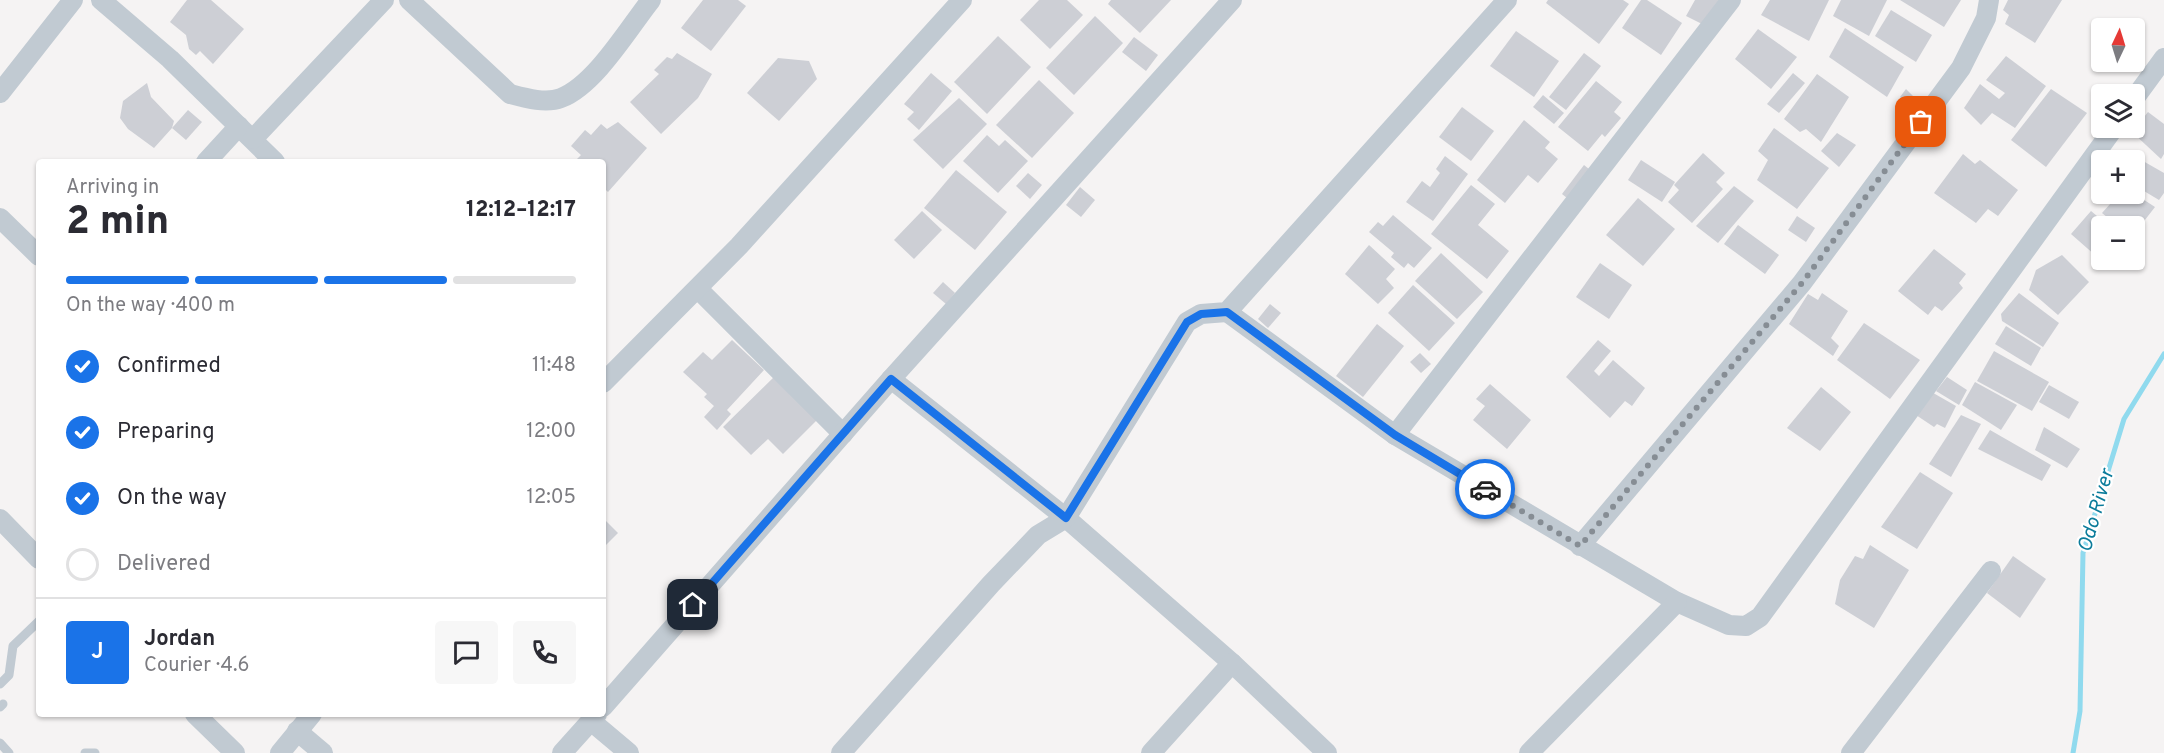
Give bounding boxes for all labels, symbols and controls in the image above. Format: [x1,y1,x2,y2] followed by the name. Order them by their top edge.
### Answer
[2091,18,2145,72] north arrow
[2091,18,2145,270] map controls
[2091,84,2145,138] button: layers
[1895,96,1946,147] pin
[1904,105,1937,138] icon: bag
[2091,150,2145,204] button: +
[66,175,159,201] text: Arriving in
[466,197,576,224] text: 12:12–12:17
[66,199,169,248] text: 2 min
[2091,216,2145,270] button: −
[66,293,235,319] text: On the way · 400 m
[66,350,99,383] icon: check
[117,353,221,380] text: Confirmed
[532,353,576,379] text: 11:48
[66,416,99,449] icon: check
[117,419,215,446] text: Preparing
[526,419,576,445] text: 12:00
[1455,459,1515,519] courier
[2073,465,2122,555] water label: Odo River
[1469,473,1502,506] icon: car
[66,482,99,515] icon: check
[117,485,227,512] text: On the way
[527,485,576,511] text: 12:05
[117,551,211,578] text: Delivered
[667,579,718,630] pin
[676,588,709,621] icon: home
[435,621,498,684] button: chat
[513,621,576,684] button: phone
[144,626,215,653] text: Jordan
[91,639,104,666] text: J
[144,653,249,679] text: Courier · 4.6

